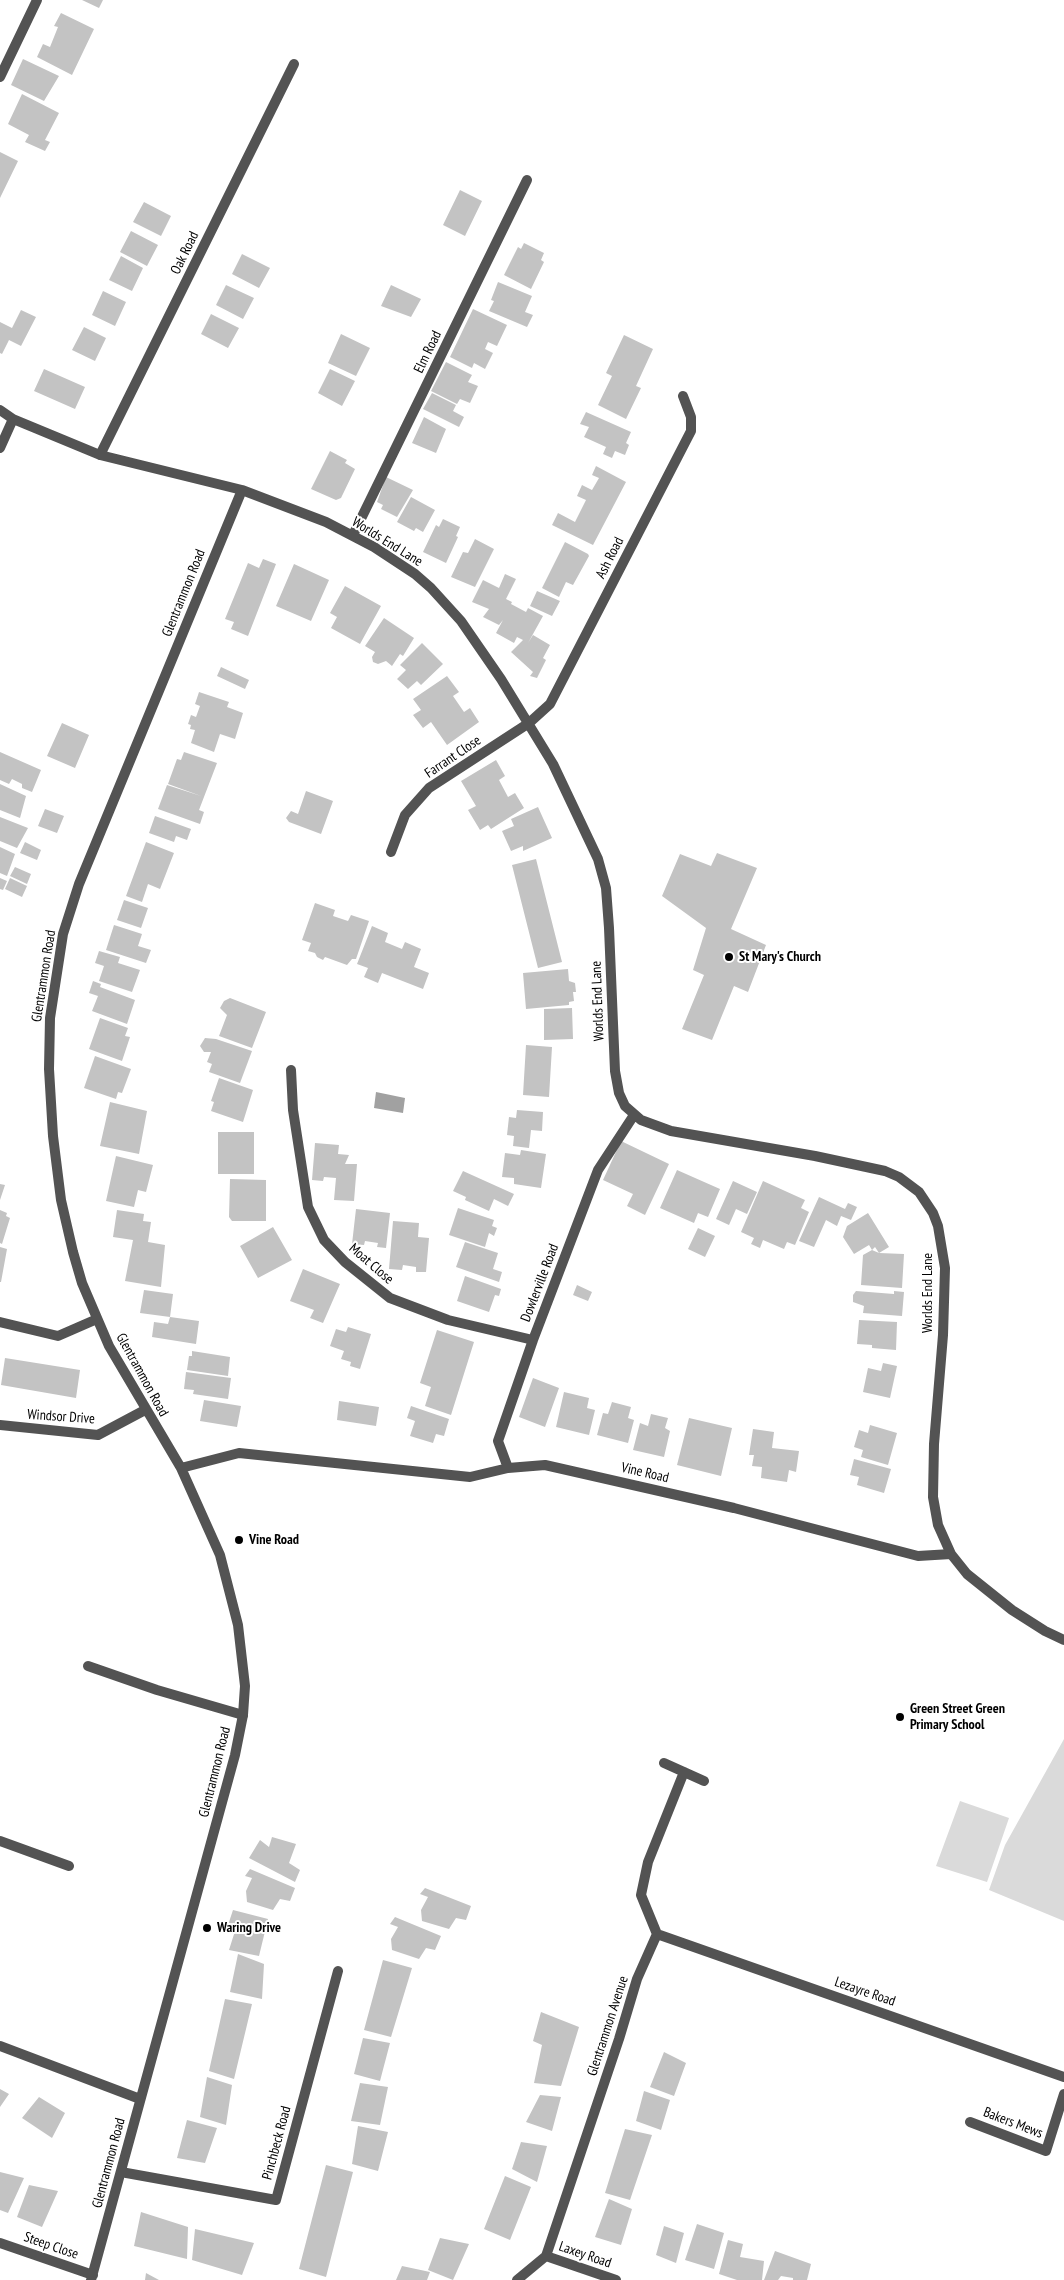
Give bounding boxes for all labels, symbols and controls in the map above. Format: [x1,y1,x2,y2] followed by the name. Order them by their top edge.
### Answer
[167,229,203,277] street label: Oak Road
[411,328,445,376] street label: Elm Road
[349,514,425,570] street label: Worlds End Lane
[592,534,628,582] street label: Ash Road
[159,547,209,639] street label: Glentrammon Road
[422,732,484,782] street label: Farrant Close
[28,929,60,1023] street label: Glentrammon Road
[739,949,821,965] place label: St Mary's Church
[723,951,735,963] marker: St Mary's Church
[588,961,608,1041] street label: Worlds End Lane
[345,1240,397,1288] street label: Moat Close
[517,1242,563,1324] street label: Dowlerville Road
[920,1253,936,1333] street label: Worlds End Lane
[112,1330,172,1420] street label: Glentrammon Road
[27,1406,95,1428] street label: Windsor Drive
[620,1459,670,1487] street label: Vine Road
[249,1532,299,1548] place label: Vine Road
[233,1534,245,1546] marker: Vine Road
[910,1701,1005,1734] place label: Green Street Green Primary School
[894,1711,906,1723] marker: Green Street Green Primary School
[196,1725,234,1819] street label: Glentrammon Road
[217,1920,281,1936] place label: Waring Drive
[201,1922,213,1934] marker: Waring Drive
[584,1974,632,2078] street label: Glentrammon Avenue
[832,1974,898,2010] street label: Lezayre Road
[259,2104,295,2182] street label: Pinchbeck Road
[981,2104,1045,2142] street label: Bakers Mews
[89,2116,129,2210] street label: Glentrammon Road
[22,2229,80,2263] street label: Steep Close
[557,2238,613,2272] street label: Laxey Road

